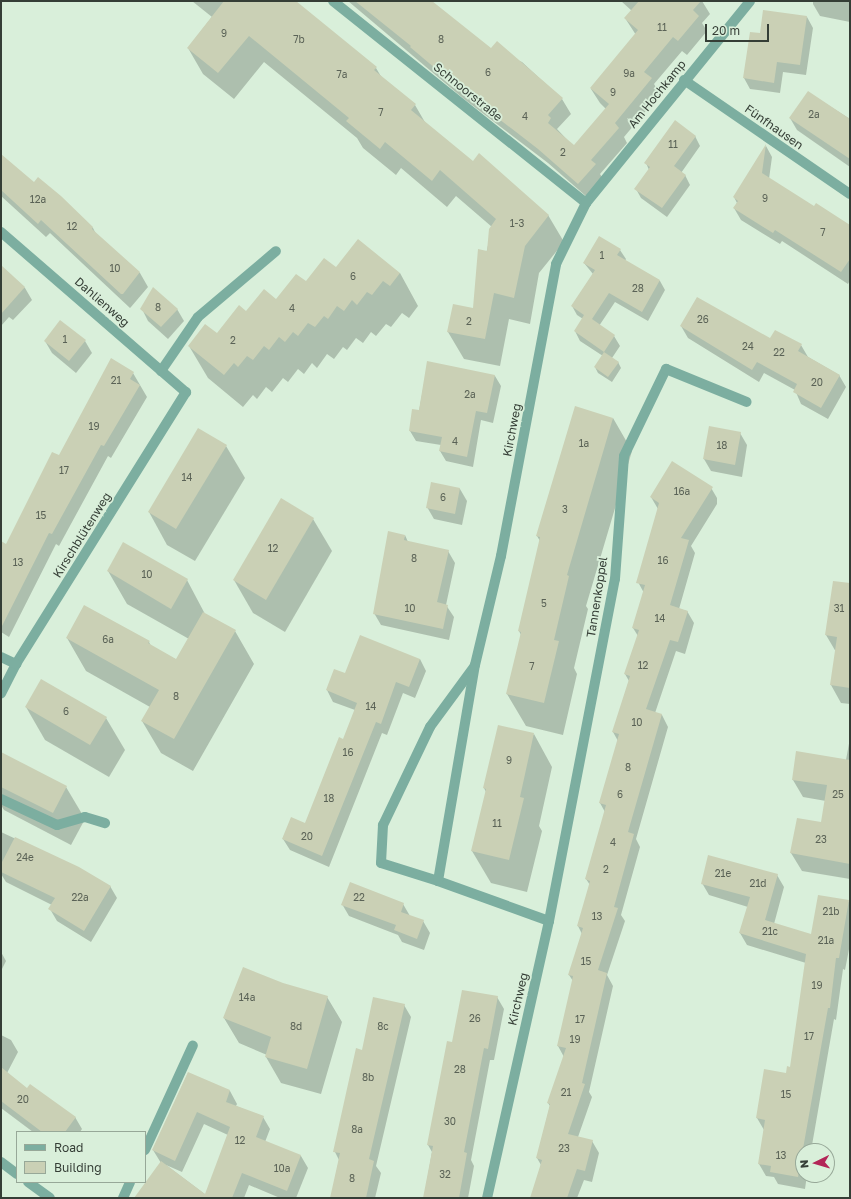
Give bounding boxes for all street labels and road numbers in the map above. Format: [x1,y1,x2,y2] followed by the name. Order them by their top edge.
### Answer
[625,57,689,131] street label: Am Hochkamp
[431,60,505,124] street label: Schnoorstraße
[742,102,806,152] street label: Fünfhausen
[72,274,132,330] street label: Dahlienweg
[500,402,524,458] street label: Kirchweg
[50,490,114,580] street label: Kirschblütenweg
[584,556,610,638] street label: Tannenkoppel
[505,971,531,1027] street label: Kirchweg

